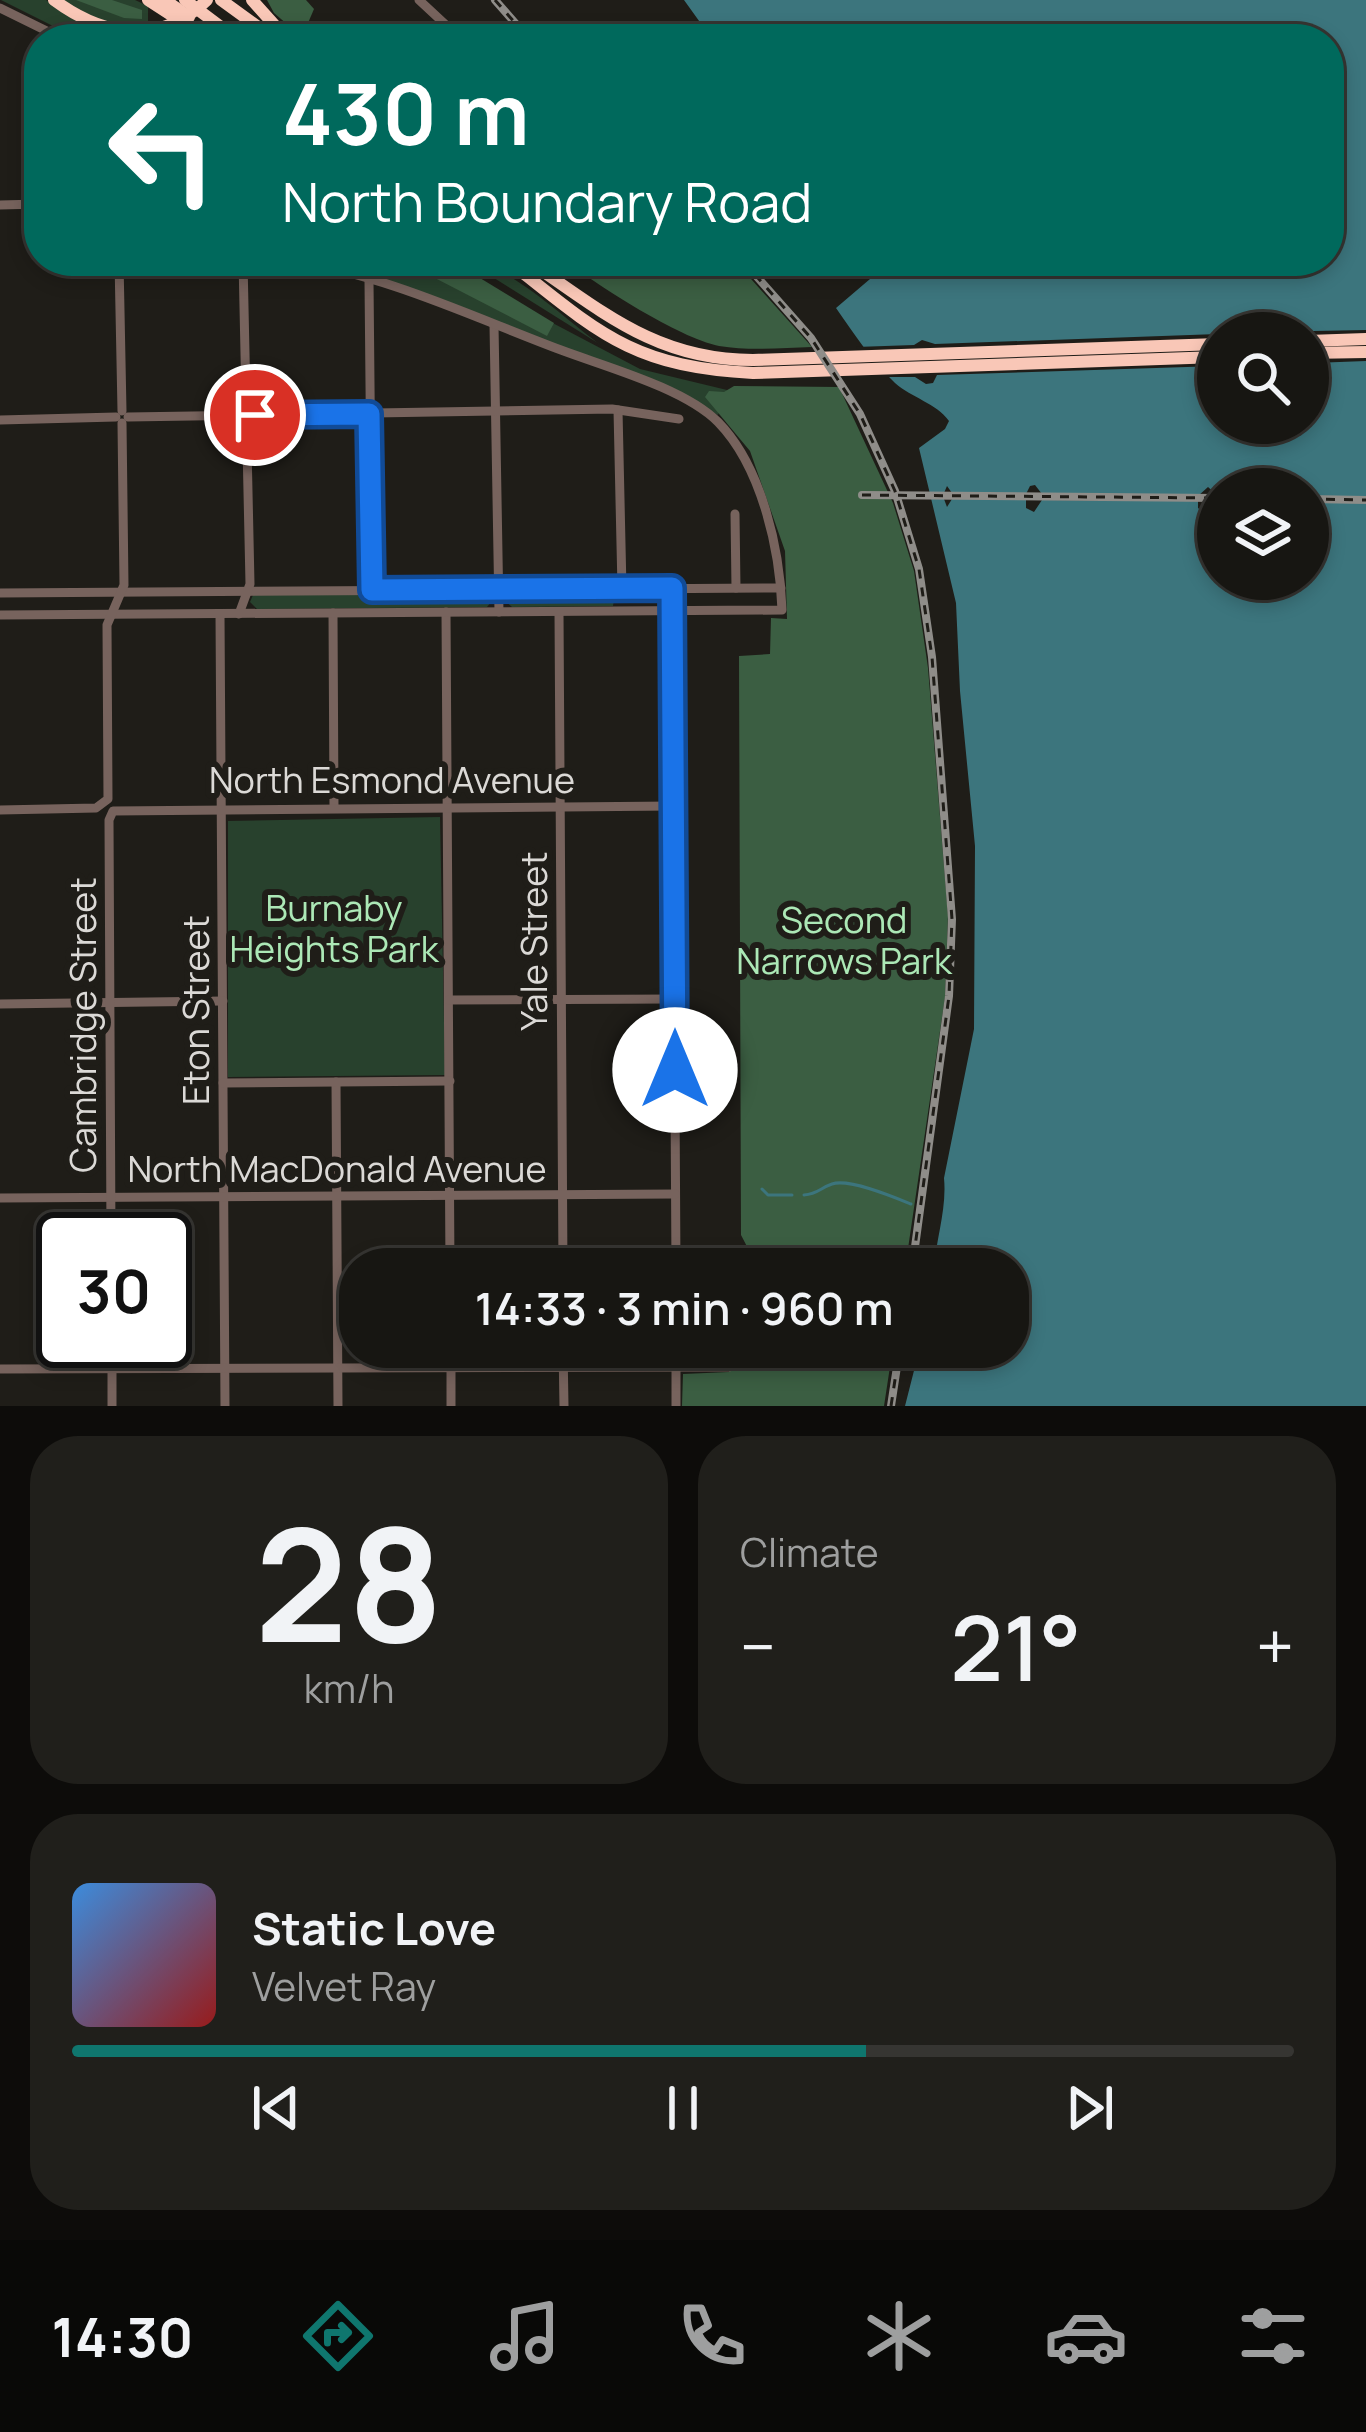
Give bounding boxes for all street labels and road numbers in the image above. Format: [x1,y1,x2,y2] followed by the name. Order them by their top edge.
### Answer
[209,755,575,804] street label: North Esmond Avenue
[509,851,558,1031] street label: Yale Street
[58,877,107,1173] street label: Cambridge Street
[171,915,220,1105] street label: Eton Street
[127,1144,547,1193] street label: North MacDonald Avenue

